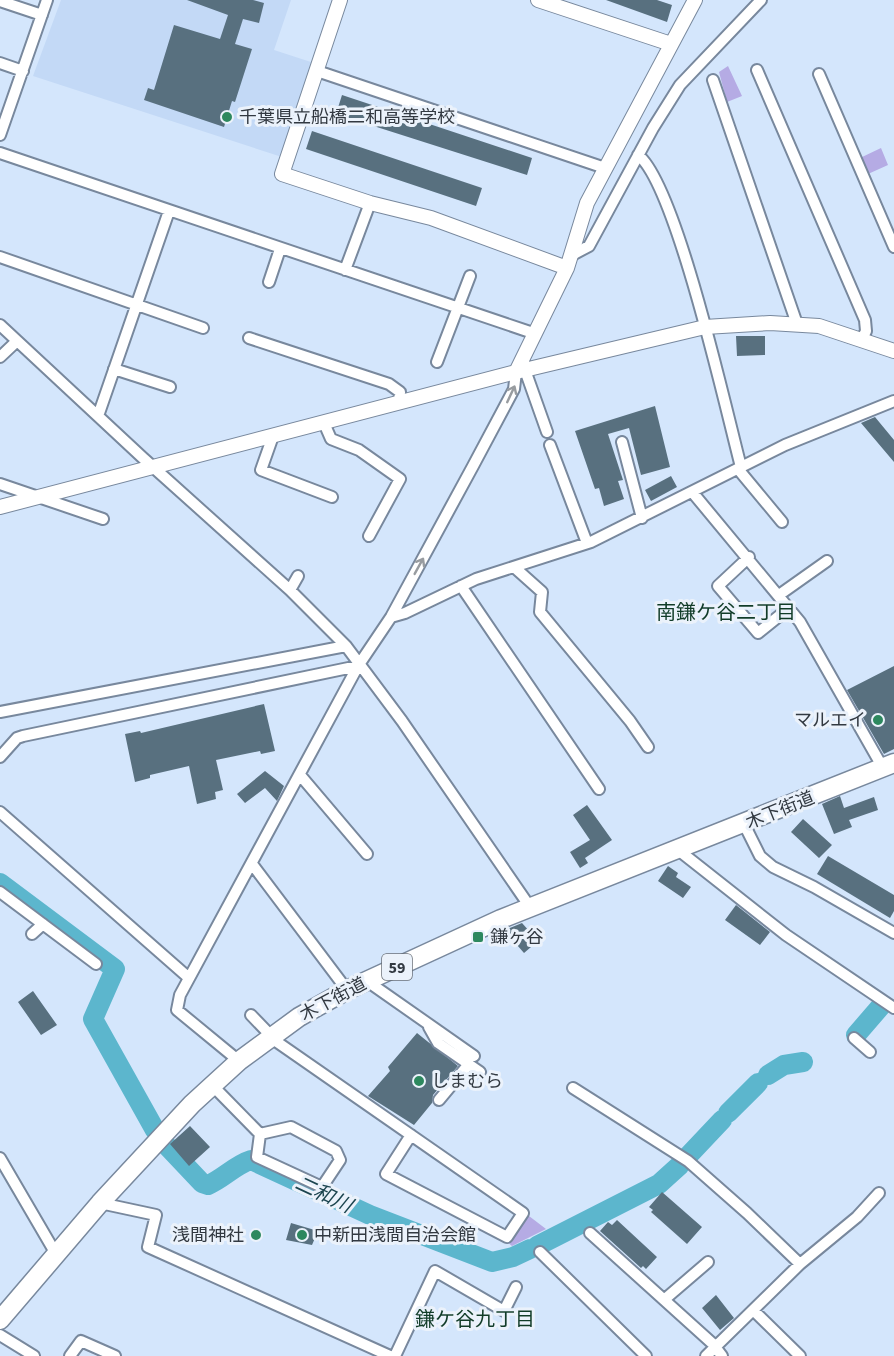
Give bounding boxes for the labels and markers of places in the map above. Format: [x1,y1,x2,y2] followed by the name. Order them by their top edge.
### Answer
[239,105,455,130] place label: 千葉県立船橋二和高等学校
[220,110,234,124] marker: 千葉県立船橋二和高等学校
[794,708,866,733] place label: マルエイ
[871,713,885,727] marker: マルエイ
[490,925,544,950] place label: 鎌ヶ谷
[471,930,485,944] marker: 鎌ヶ谷
[431,1069,503,1094] place label: しまむら
[412,1074,426,1088] marker: しまむら
[172,1223,244,1248] place label: 浅間神社
[314,1223,476,1248] place label: 中新田浅間自治会館
[249,1228,263,1242] marker: 浅間神社
[295,1228,309,1242] marker: 中新田浅間自治会館

